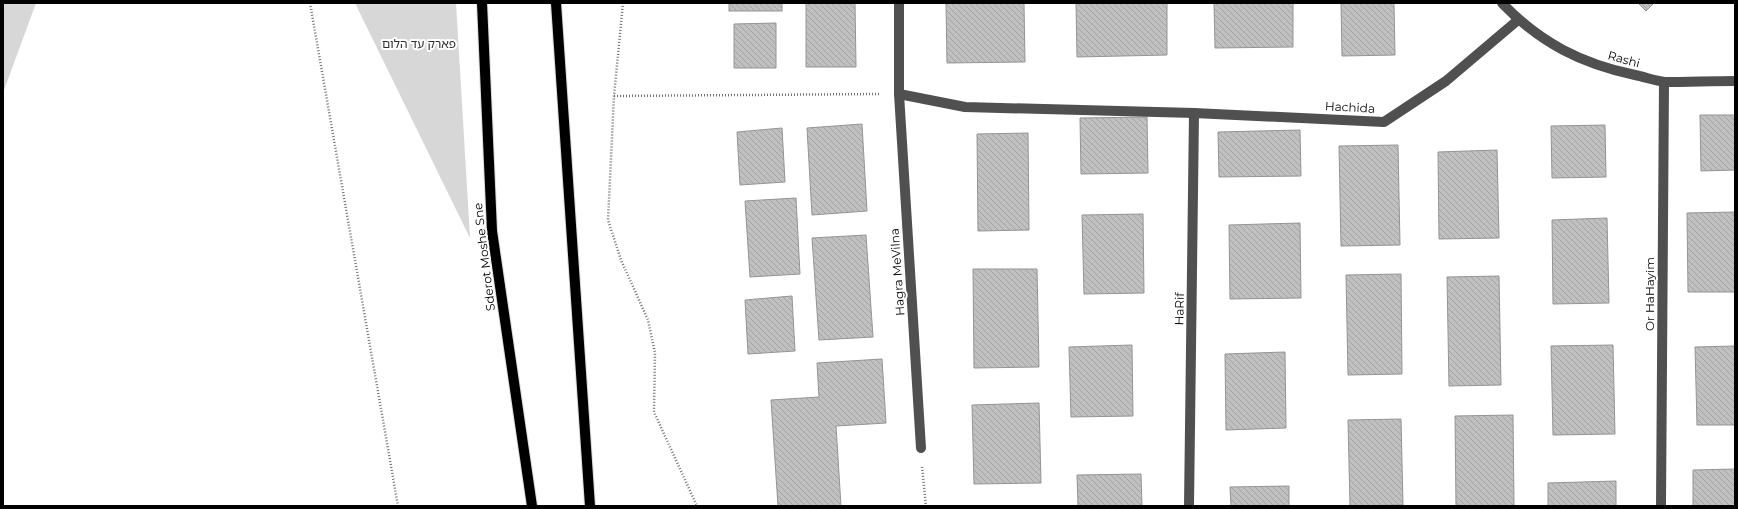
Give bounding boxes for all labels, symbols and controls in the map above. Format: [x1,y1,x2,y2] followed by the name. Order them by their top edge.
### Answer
[382,36,456,51] park label: פארק עד הלום
[1606,47,1642,71] street label: Rashi
[1325,98,1375,116] street label: Hachida
[470,202,498,312] street label: Sderot Moshe Sne
[886,228,908,316] street label: Hagra MeVilna
[1642,257,1657,331] street label: Or HaHayim
[1171,292,1187,326] street label: HaRif

